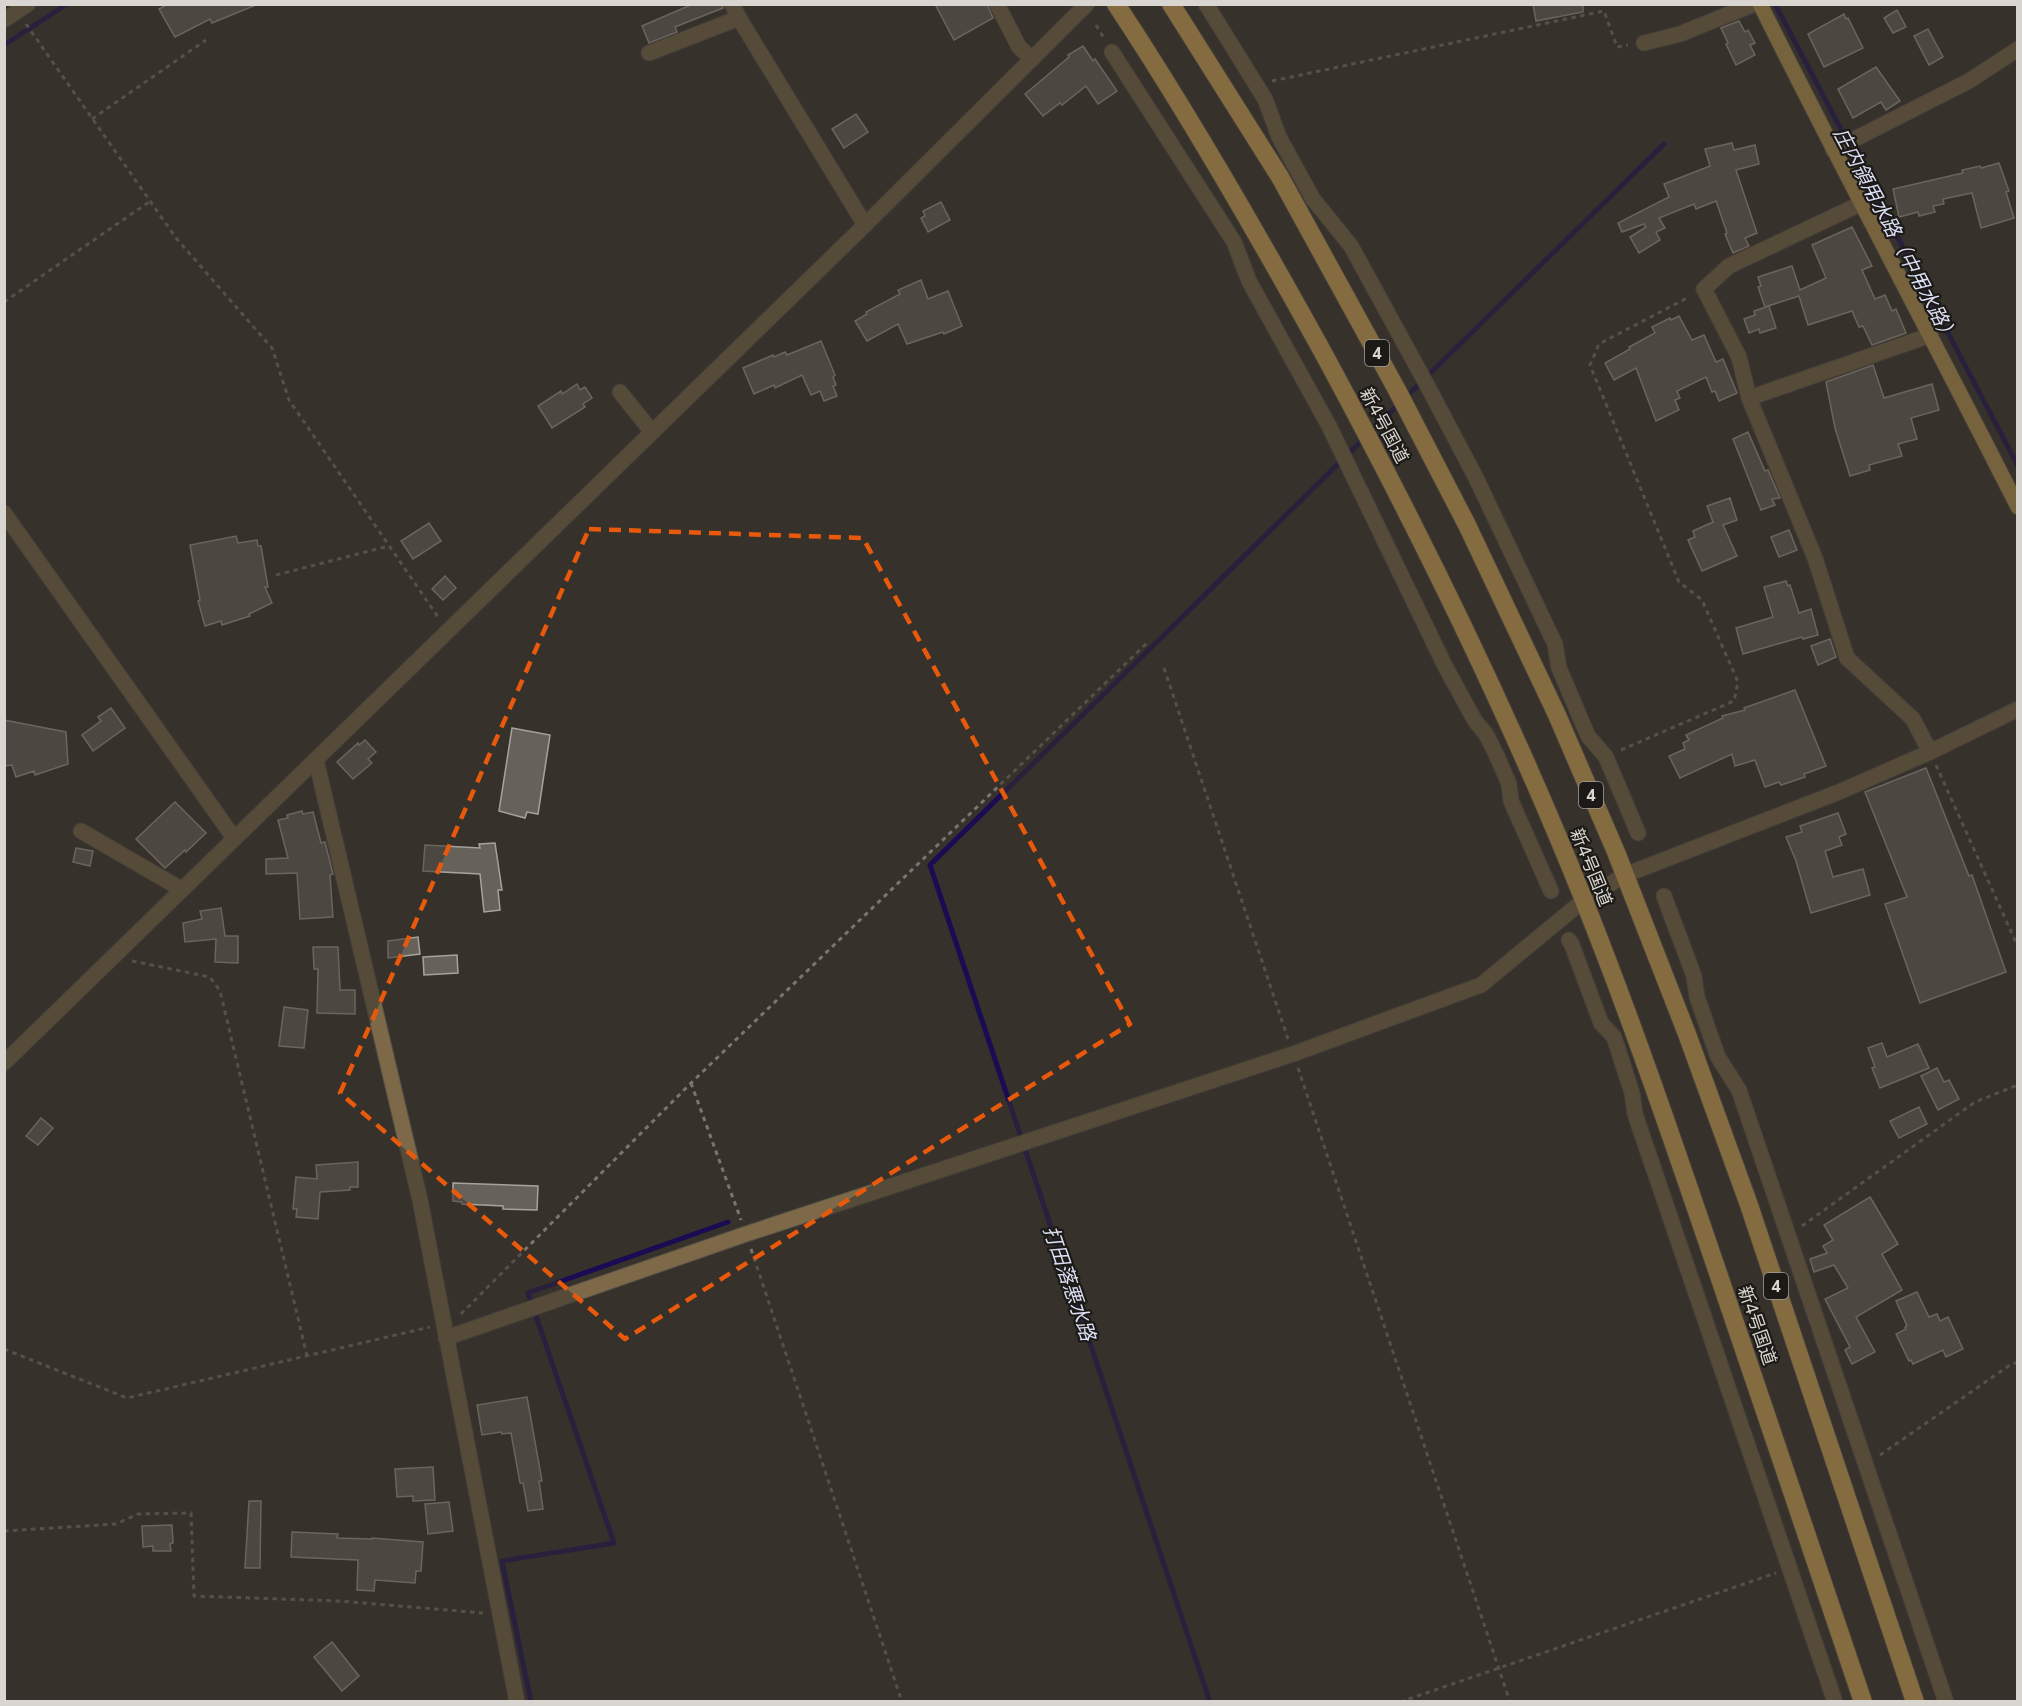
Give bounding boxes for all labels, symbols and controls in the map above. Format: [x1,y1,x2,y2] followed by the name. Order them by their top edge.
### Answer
[1828,123,1964,347] water label: 庄内領用水路（中用水路）
[1365,340,1389,366] road number: 4
[1355,383,1415,467] street label: 新4号国道
[1579,782,1603,808] road number: 4
[1565,824,1619,910] street label: 新4号国道
[1038,1222,1103,1346] water label: 打田落悪水路
[1764,1273,1788,1299] road number: 4
[1733,1282,1783,1368] street label: 新4号国道

